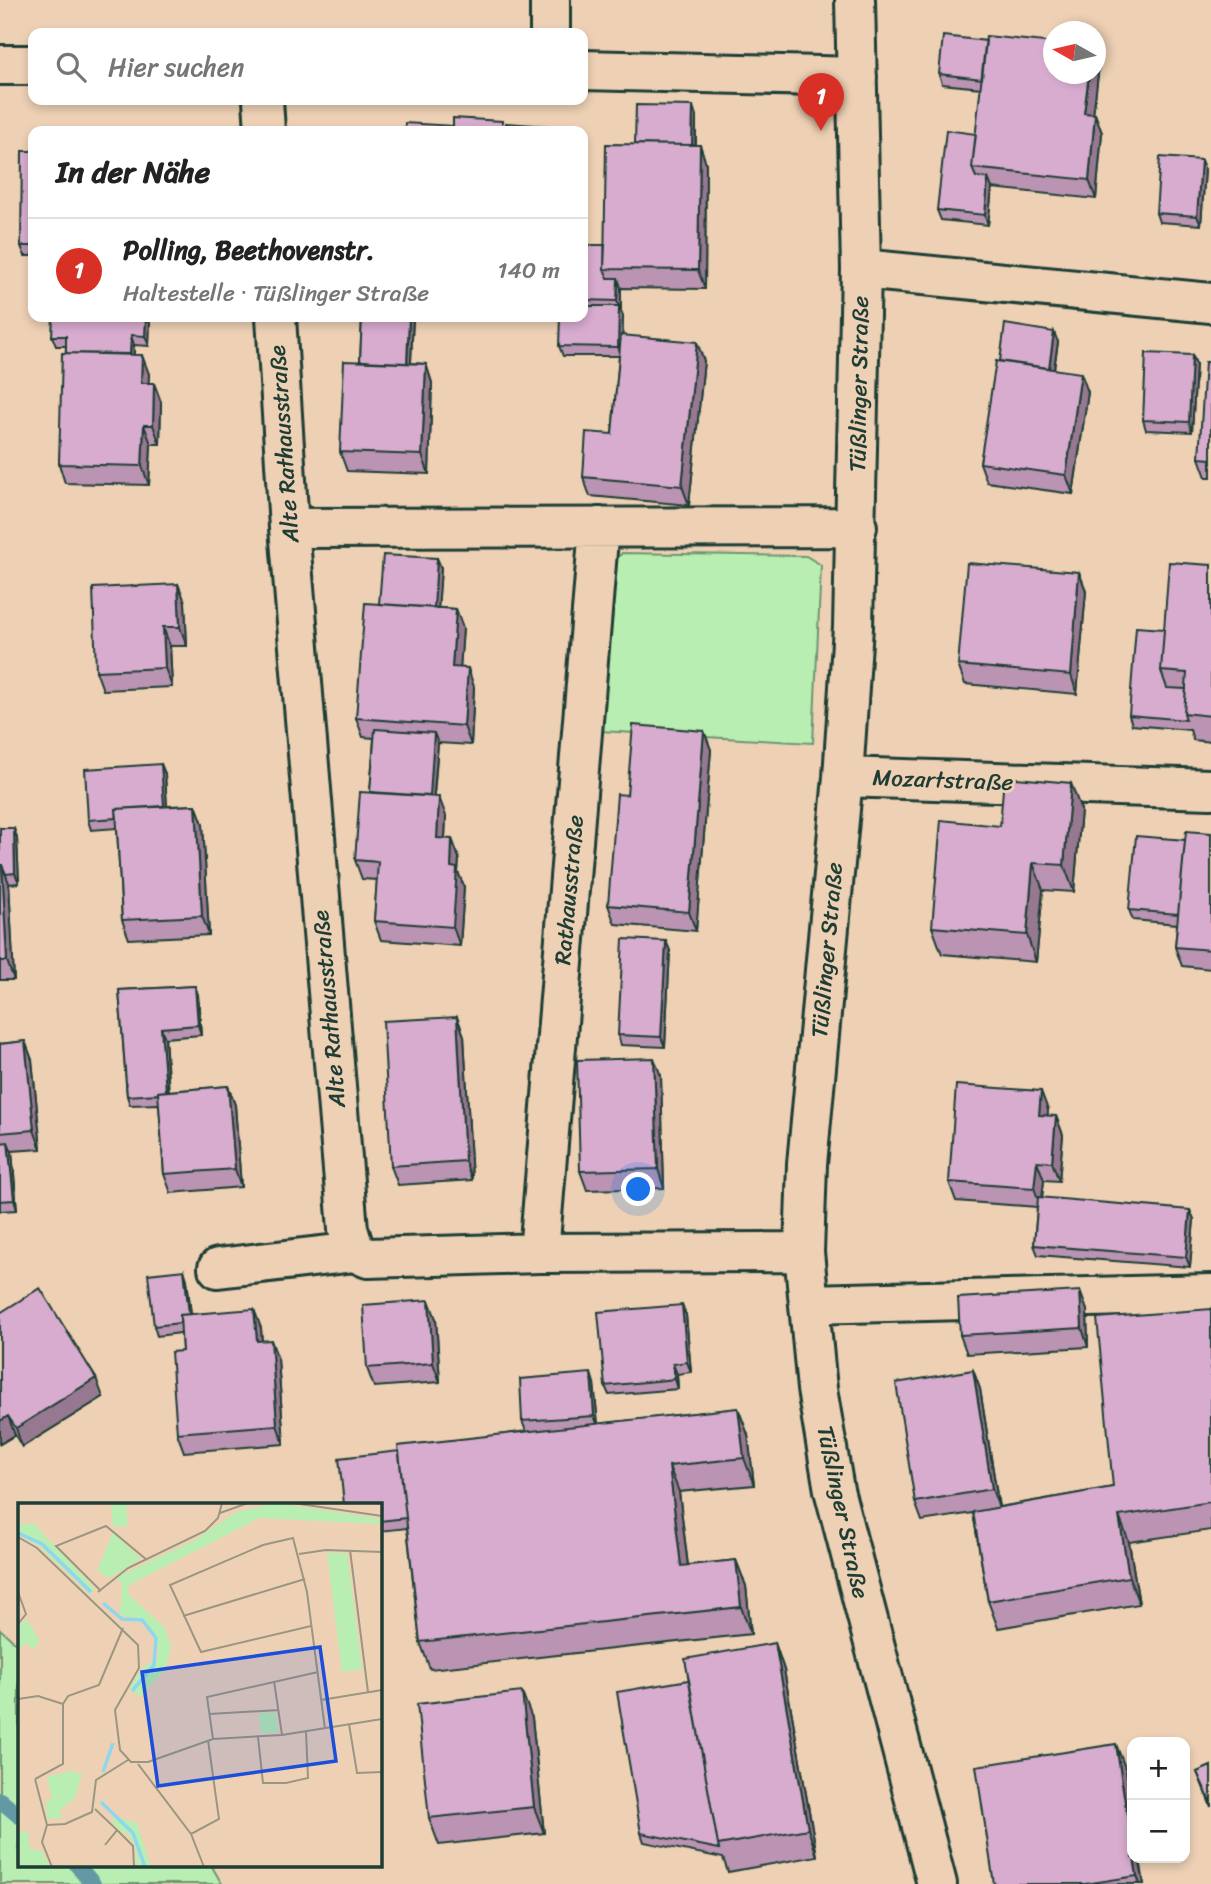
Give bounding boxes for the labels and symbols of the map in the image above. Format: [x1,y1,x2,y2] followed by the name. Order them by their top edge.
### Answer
[1043,21,1106,84] north arrow
[798,73,844,131] pin: 1
[837,295,881,472] street label: Tüßlinger Straße
[257,344,311,545] street label: Alte Rathausstraße
[872,757,1014,803] street label: Mozartstraße
[542,813,596,967] street label: Rathausstraße
[799,860,855,1040] street label: Tüßlinger Straße
[300,908,358,1111] street label: Alte Rathausstraße
[621,1172,655,1206] your location
[805,1422,881,1603] street label: Tüßlinger Straße
[18,1503,382,1867] inset map

